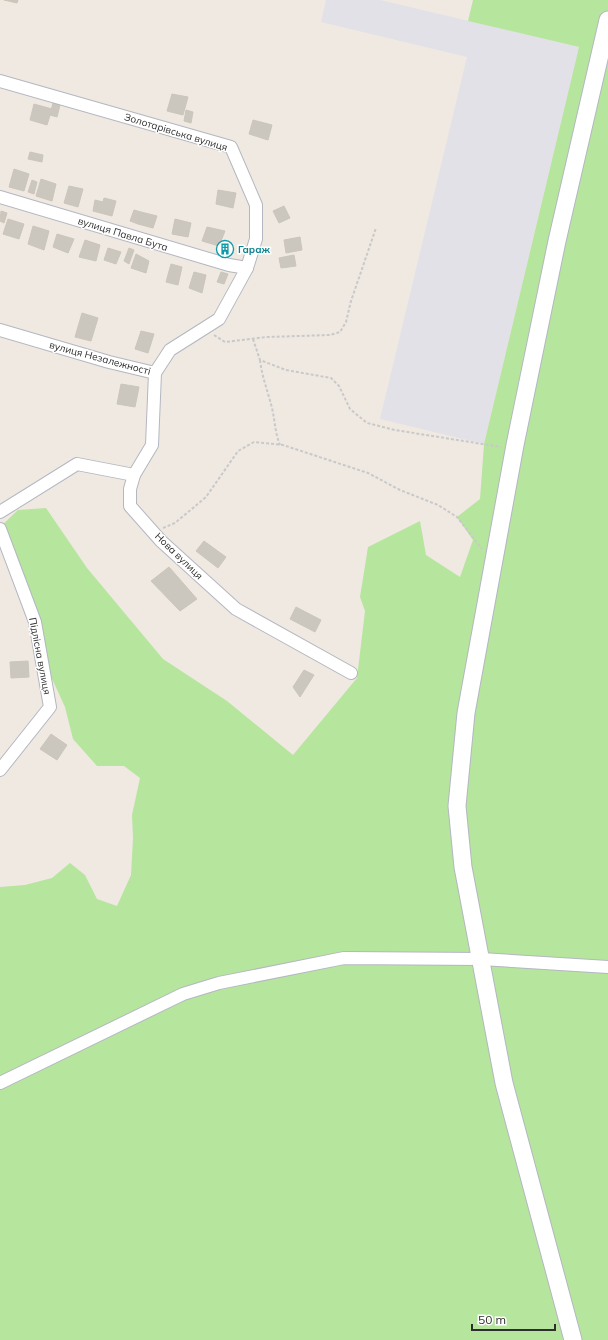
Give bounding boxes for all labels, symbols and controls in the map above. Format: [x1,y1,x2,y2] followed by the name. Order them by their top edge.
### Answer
[123,110,229,154] street label: Золотарівська вулиця
[76,214,170,254] street label: вулиця Павла Бута
[215,239,235,259] building icon: Гараж
[238,243,271,256] place label: Гараж
[48,338,152,378] street label: вулиця Незалежності
[152,530,206,582] street label: Нова вулиця
[26,616,54,696] street label: Підлісна вулиця
[472,1306,555,1332] scale bar
[478,1312,506,1327] text: 50 m

